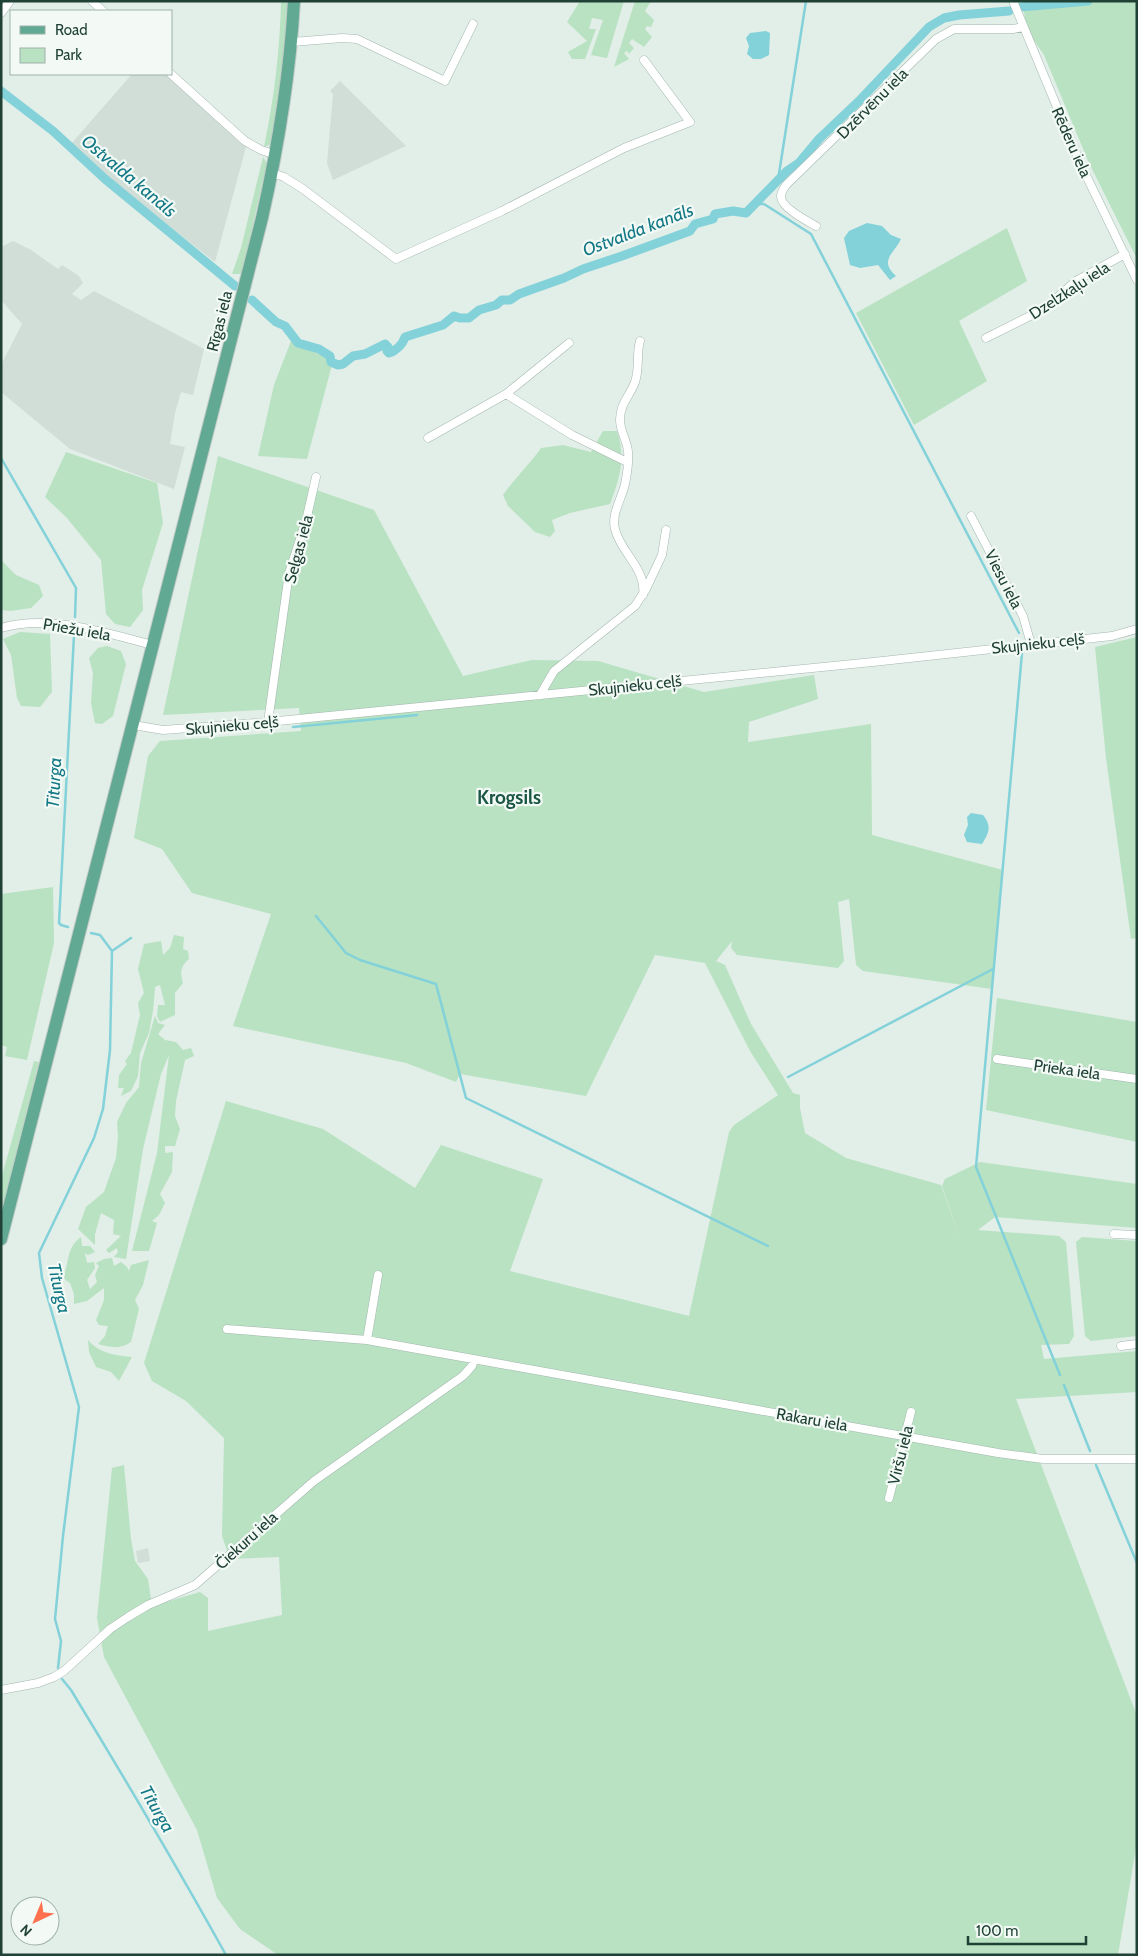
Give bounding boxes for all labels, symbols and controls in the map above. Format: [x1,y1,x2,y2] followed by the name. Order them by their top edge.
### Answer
[10,10,172,75] legend
[55,21,88,39] text: Road
[55,46,82,64] text: Park
[833,64,912,143] street label: Dzērvēnu iela
[1048,104,1096,181] street label: Rēderu iela
[77,130,181,222] water label: Ostvalda kanāls
[579,199,697,261] water label: Ostvalda kanāls
[1026,257,1114,324] street label: Dzelzkaļu iela
[203,288,236,353] street label: Rīgas iela
[280,512,317,586] street label: Selgas iela
[981,547,1027,612] street label: Viesu iela
[42,614,112,645] street label: Priežu iela
[991,629,1086,659] street label: Skujnieku ceļš
[588,671,683,701] street label: Skujnieku ceļš
[185,712,280,740] street label: Skujnieku ceļš
[42,757,66,809] water label: Titurga
[477,786,541,809] district label: Krogsils
[1032,1055,1102,1084] street label: Prieka iela
[43,1261,75,1315] water label: Titurga
[775,1404,849,1435] street label: Rakaru iela
[884,1423,917,1487] street label: Viršu iela
[211,1507,282,1573] street label: Čiekuru iela
[135,1781,179,1837] water label: Titurga
[10,1896,60,1946] north arrow
[968,1914,1086,1946] scale bar
[16,1920,36,1940] text: N
[976,1922,1018,1940] text: 100 m

